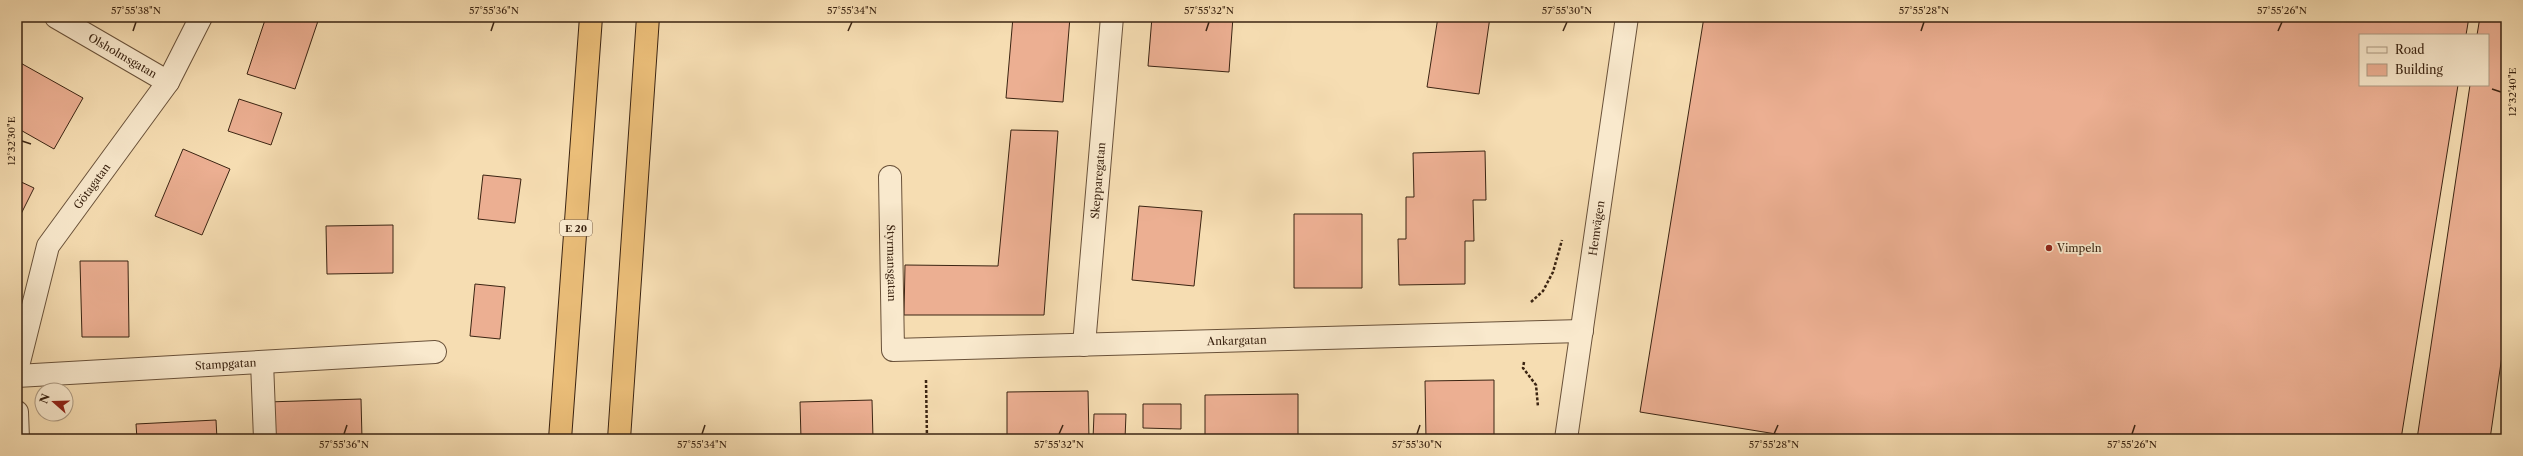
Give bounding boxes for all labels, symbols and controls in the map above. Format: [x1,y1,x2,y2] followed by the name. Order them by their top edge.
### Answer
[111,4,161,17] text: 57°55'38"N
[469,4,519,17] text: 57°55'36"N
[827,4,877,17] text: 57°55'34"N
[1184,4,1234,17] text: 57°55'32"N
[1542,4,1592,17] text: 57°55'30"N
[1899,4,1949,17] text: 57°55'28"N
[2257,4,2307,17] text: 57°55'26"N
[86,30,160,81] street label: Olsholmsgatan
[2359,34,2489,86] legend
[2395,42,2425,57] text: Road
[2395,62,2443,77] text: Building
[2506,67,2519,116] text: 12°32'40"E
[5,116,18,166] text: 12°32'30"E
[1088,142,1108,220] street label: Skepparegatan
[70,160,113,212] street label: Götagatan
[1586,200,1607,257] street label: Hemvägen
[560,220,592,236] road number: E 20
[884,224,899,302] street label: Styrmansgatan
[2056,241,2102,255] place label: Vimpeln
[2044,243,2054,253] marker: Vimpeln
[1206,333,1267,348] street label: Ankargatan
[195,355,257,373] street label: Stampgatan
[34,382,74,422] north arrow
[36,391,53,405] text: N
[319,438,369,451] text: 57°55'36"N
[677,438,727,451] text: 57°55'34"N
[1034,438,1084,451] text: 57°55'32"N
[1392,438,1442,451] text: 57°55'30"N
[1749,438,1799,451] text: 57°55'28"N
[2107,438,2157,451] text: 57°55'26"N

